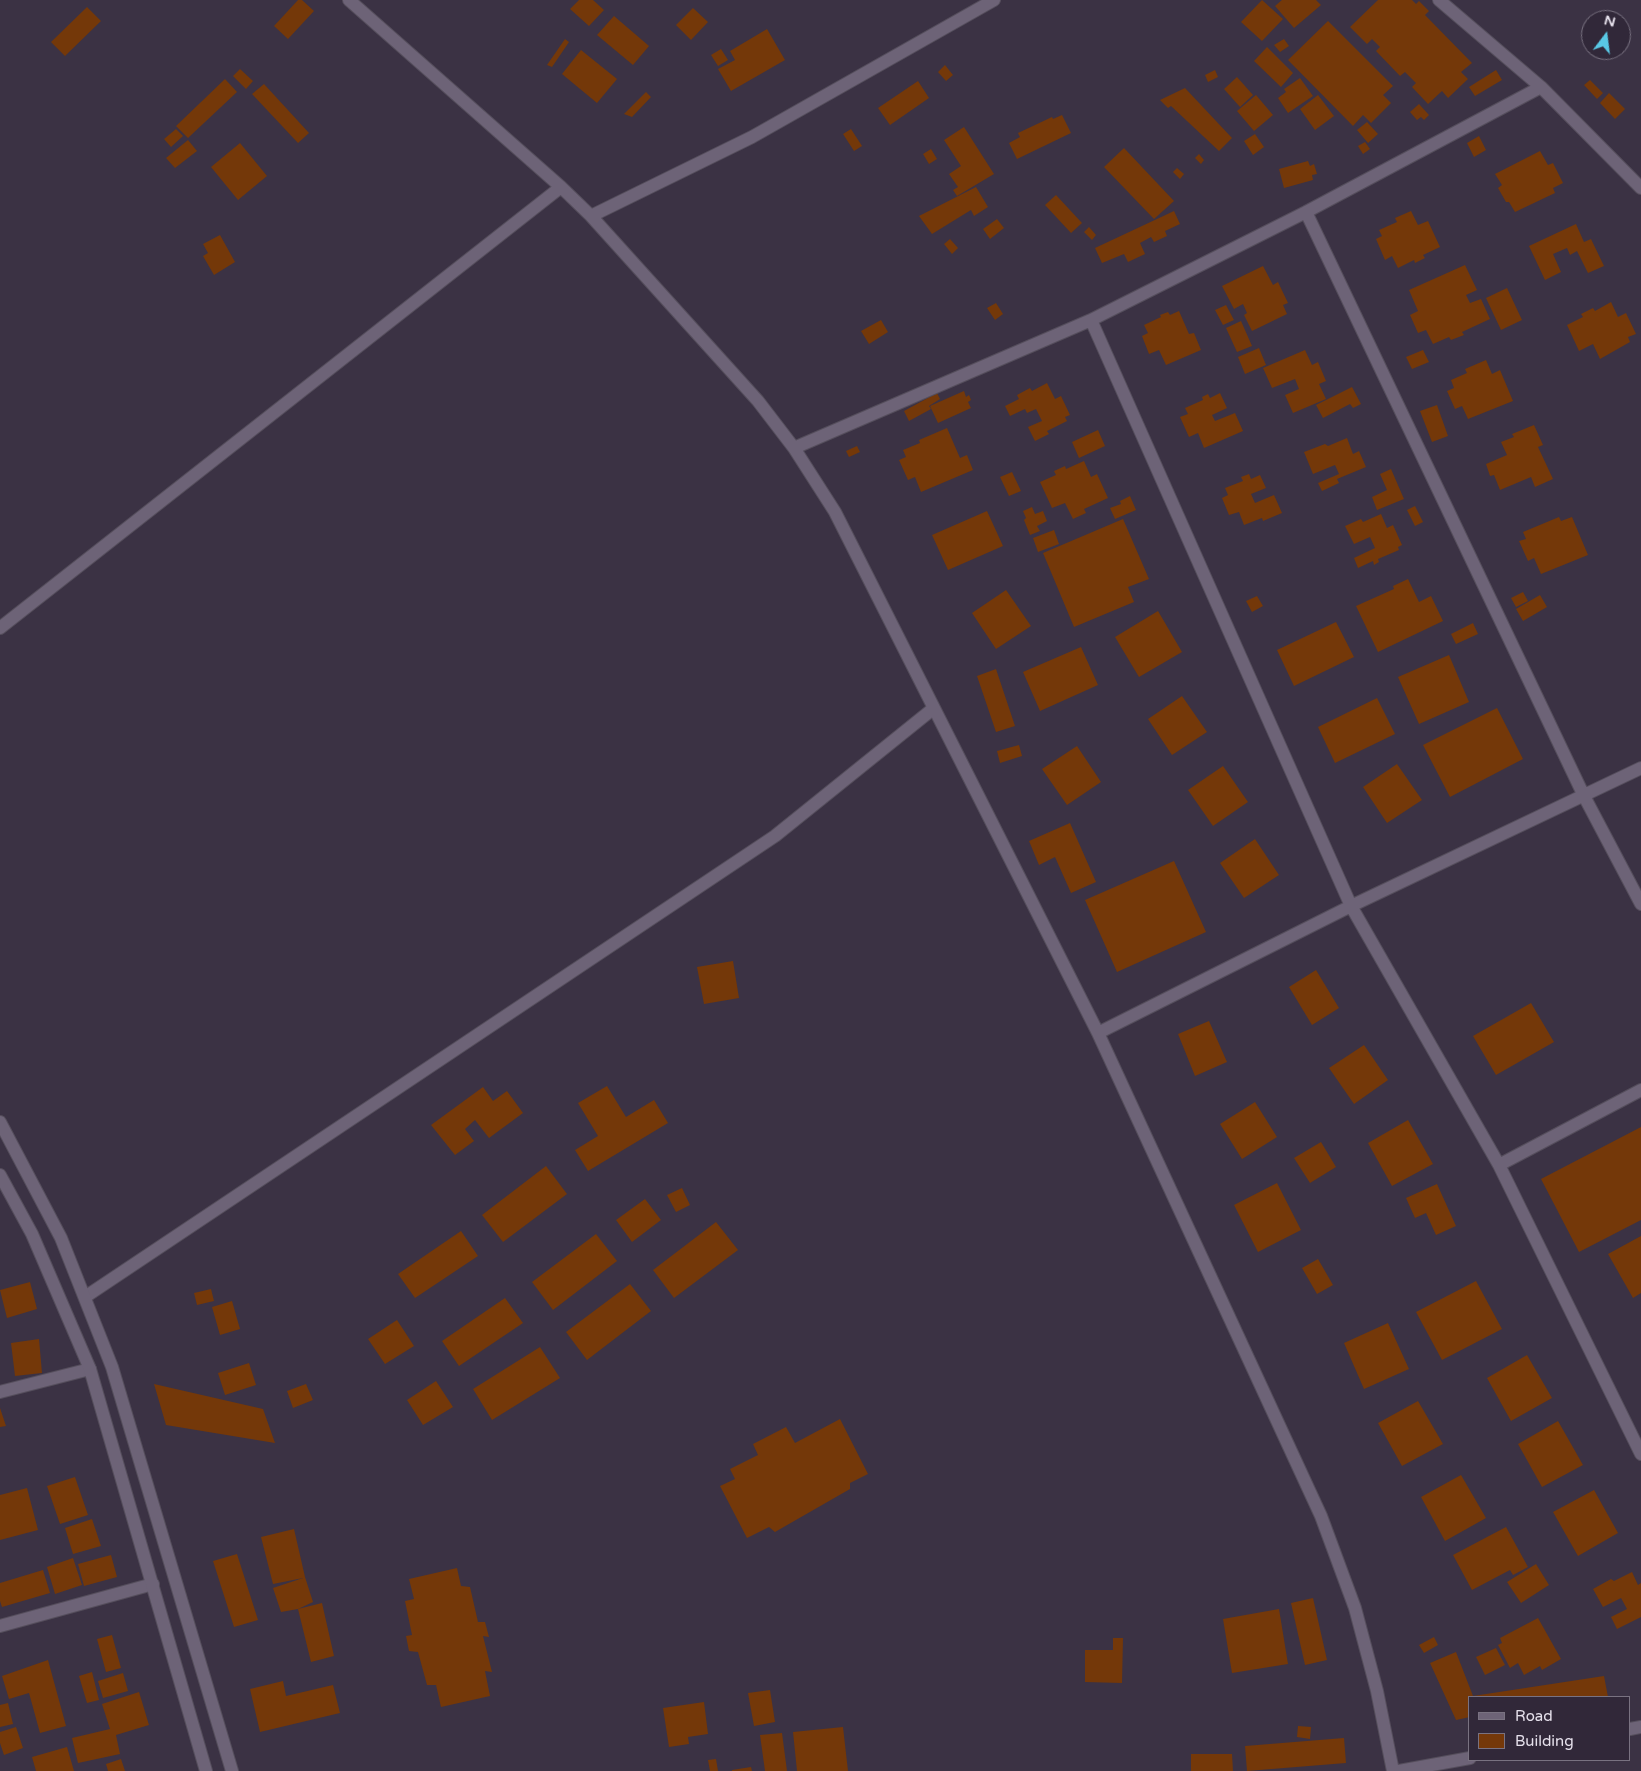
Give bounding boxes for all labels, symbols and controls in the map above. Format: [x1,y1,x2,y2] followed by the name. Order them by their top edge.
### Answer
[1581,10,1631,60] north arrow
[1602,11,1617,31] text: N
[1468,1696,1631,1761] legend
[1515,1707,1553,1725] text: Road
[1515,1732,1574,1750] text: Building

